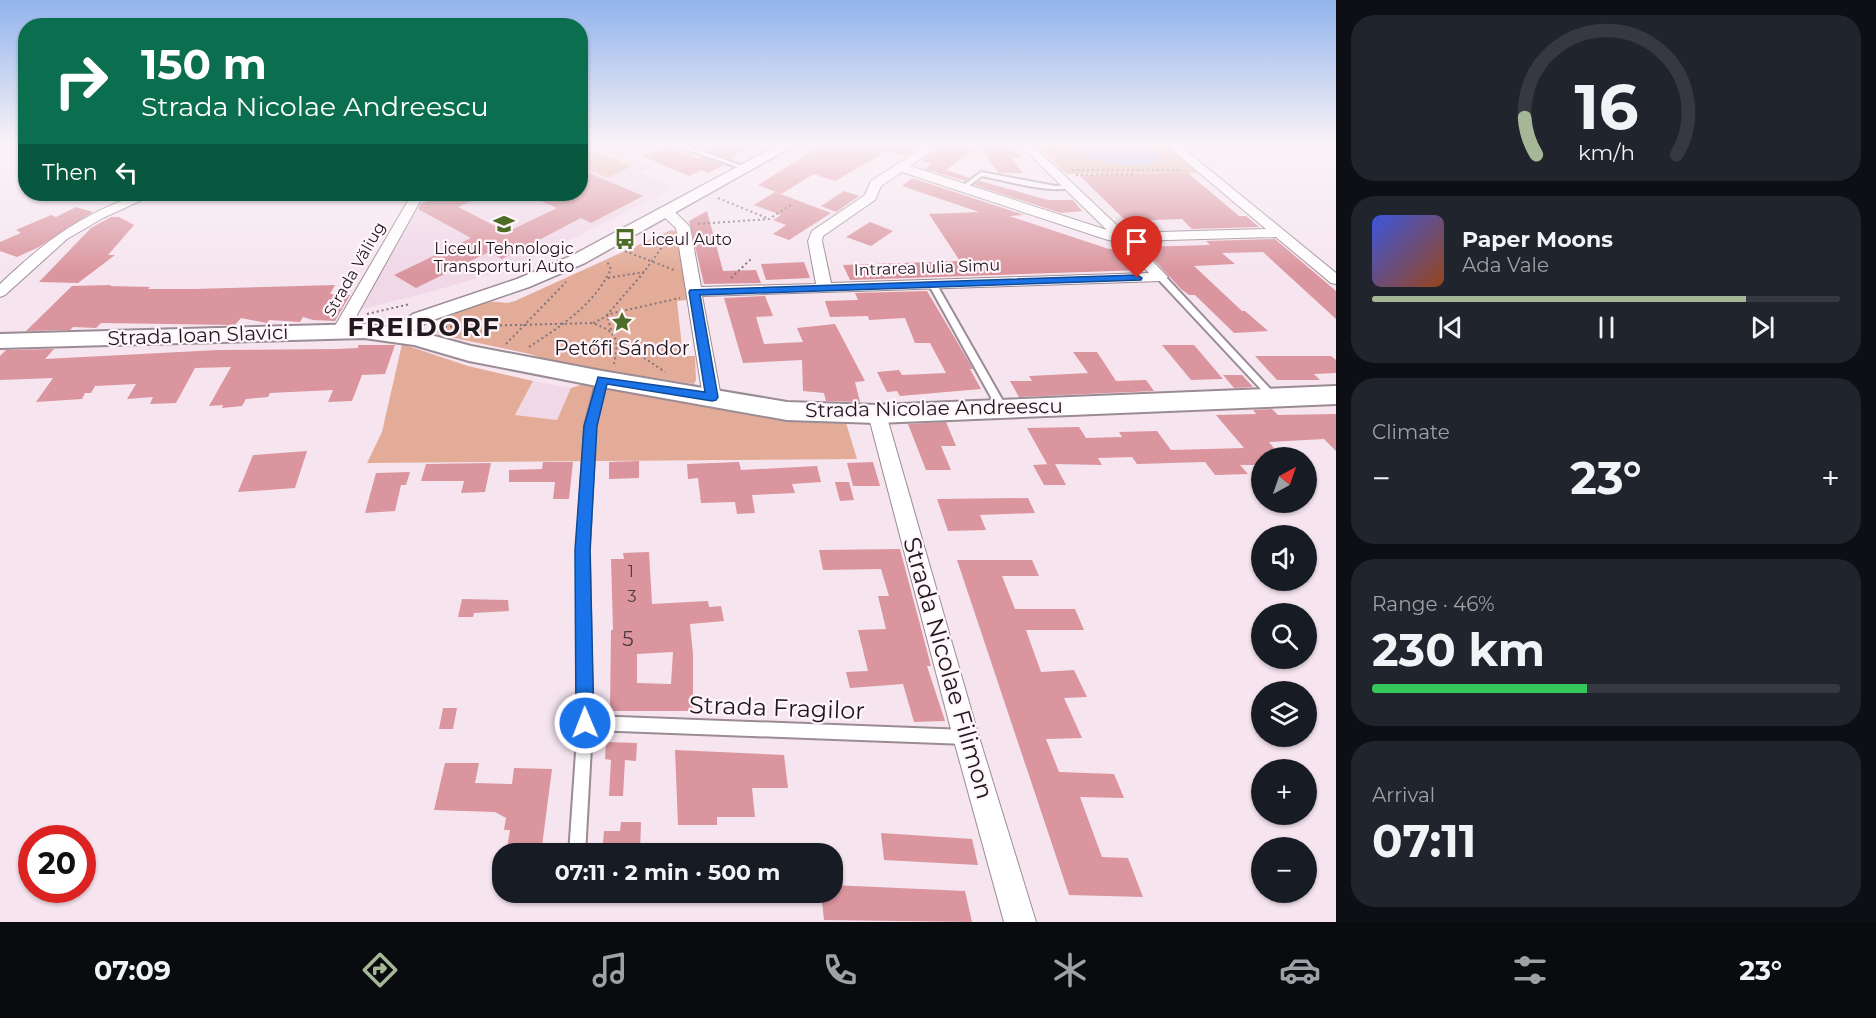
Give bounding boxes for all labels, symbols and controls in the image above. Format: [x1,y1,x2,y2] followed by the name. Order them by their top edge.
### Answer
[141,38,267,90] text: 150 m
[42,42,120,120] icon: right
[1574,69,1638,145] text: 16
[141,90,489,123] text: Strada Nicolae Andreescu
[1577,140,1635,166] text: km/h
[110,156,143,189] icon: left
[42,159,98,186] text: Then
[492,212,516,236] school or university icon: Liceul Tehnologic Transporturi Auto
[1111,216,1162,278] pin
[320,219,389,320] street label: Strada Văliug
[1120,225,1153,258] icon: arrive
[1462,226,1613,253] text: Paper Moons
[613,227,637,251] bus stop icon: Liceul Auto
[642,230,732,249] place label: Liceul Auto
[434,239,574,276] place label: Liceul Tehnologic Transporturi Auto
[1462,253,1549,277] text: Ada Vale
[854,255,1000,280] street label: Intrarea Iulia Simu
[610,310,634,334] place icon: Petőfi Sándor
[348,311,500,343] district label: FREIDORF
[1434,311,1467,344] icon: previous
[1590,311,1623,344] icon: pause
[1746,311,1779,344] icon: next
[107,320,289,350] street label: Strada Ioan Slavici
[554,336,690,360] place label: Petőfi Sándor
[805,394,1063,422] street label: Strada Nicolae Andreescu
[1372,420,1450,444] text: Climate
[1251,447,1317,513] north arrow
[1251,447,1317,903] map controls
[1570,450,1642,505] text: 23°
[1372,458,1391,498] text: −
[1821,458,1840,498] text: +
[1251,525,1317,591] button: sound
[897,534,1000,802] street label: Strada Nicolae Filimon
[628,562,634,581] house number: 1
[627,587,637,606] house number: 3
[1372,592,1495,616] text: Range · 46%
[1251,603,1317,669] button: search
[1372,622,1545,677] text: 230 km
[622,627,634,651] house number: 5
[1251,681,1317,747] button: layers
[689,690,865,725] street label: Strada Fragilor
[553,691,617,755] position arrow
[1251,759,1317,825] button: +
[1372,783,1435,807] text: Arrival
[1372,813,1476,868] text: 07:11
[18,825,96,903] speed limit sign: 20
[1251,837,1317,903] button: −
[555,859,780,886] text: 07:11 · 2 min · 500 m
[359,949,401,991] icon: directions
[589,949,631,991] icon: music
[819,949,861,991] icon: phone
[1049,949,1091,991] icon: climate
[1279,949,1321,991] icon: car
[1509,949,1551,991] icon: filters
[94,954,171,987] text: 07:09
[1739,954,1782,987] text: 23°

